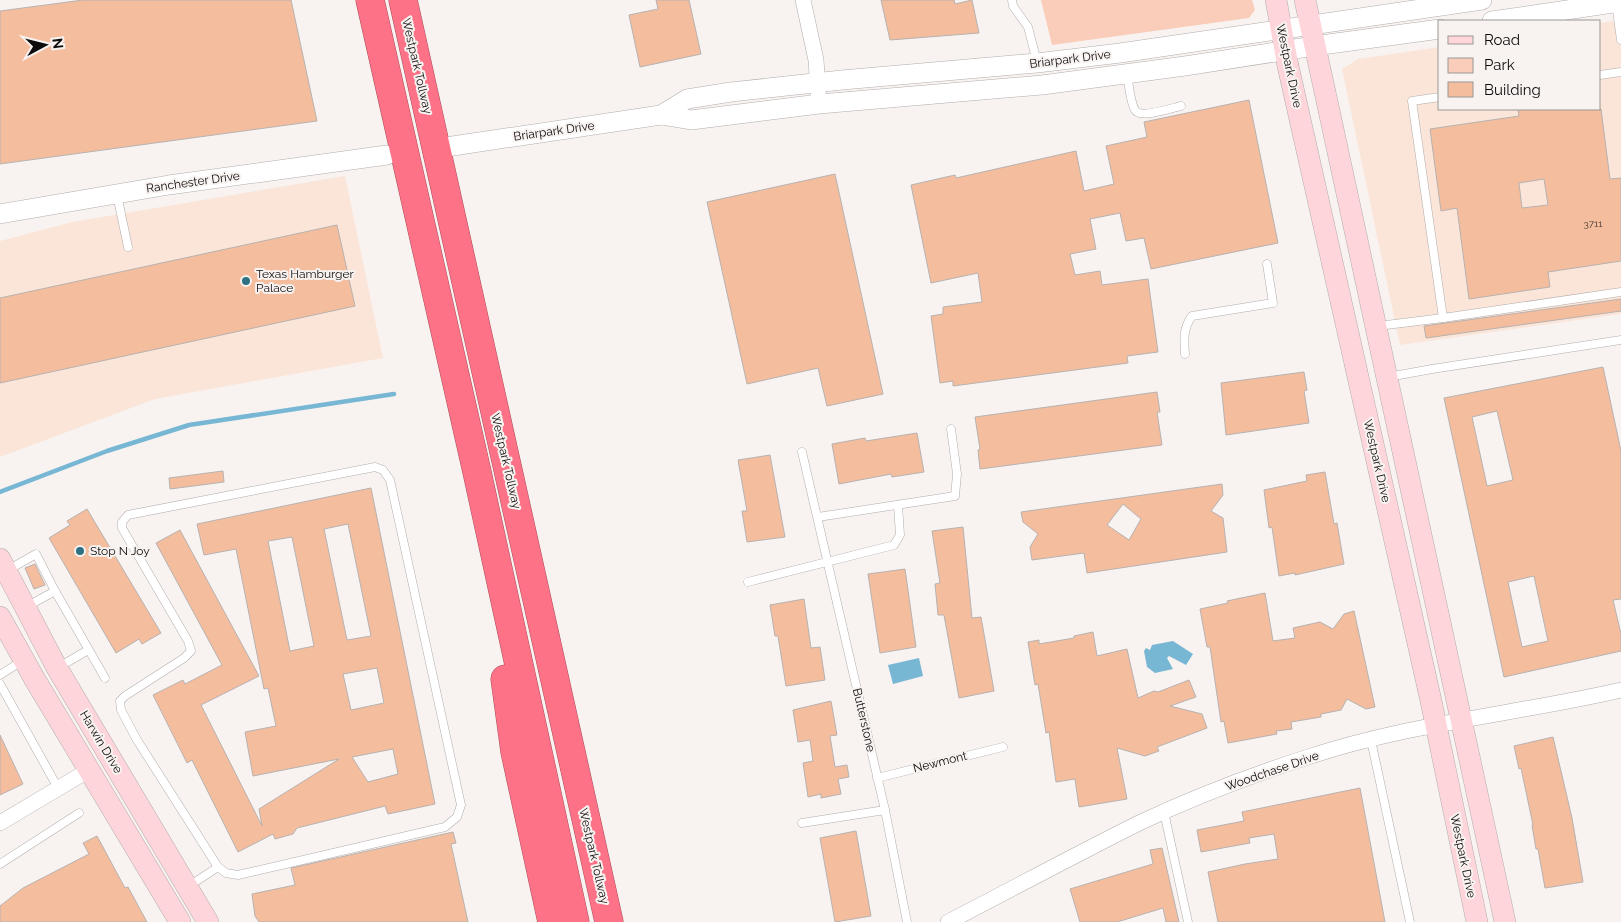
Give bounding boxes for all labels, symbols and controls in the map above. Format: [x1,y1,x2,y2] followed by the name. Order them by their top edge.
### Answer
[399,17,435,116] street label: Westpark Tollway
[20,20,70,70] north arrow
[1438,20,1601,110] legend
[1273,23,1305,109] street label: Westpark Drive
[1484,31,1520,49] text: Road
[49,37,66,50] text: N
[1029,47,1111,71] street label: Briarpark Drive
[1484,56,1515,74] text: Park
[1484,81,1541,99] text: Building
[513,118,595,144] street label: Briarpark Drive
[145,169,241,195] street label: Ranchester Drive
[1583,218,1603,229] house number: 3711
[256,267,355,295] place label: Texas Hamburger Palace
[240,275,252,287] marker: Texas Hamburger Palace
[488,412,524,511] street label: Westpark Tollway
[1361,418,1393,504] street label: Westpark Drive
[90,544,150,558] place label: Stop N Joy
[74,545,86,557] marker: Stop N Joy
[850,687,878,753] street label: Butterstone
[77,708,125,776] street label: Harwin Drive
[1223,748,1321,794] street label: Woodchase Drive
[912,749,968,775] street label: Newmont
[576,807,612,906] street label: Westpark Tollway
[1447,813,1479,899] street label: Westpark Drive

